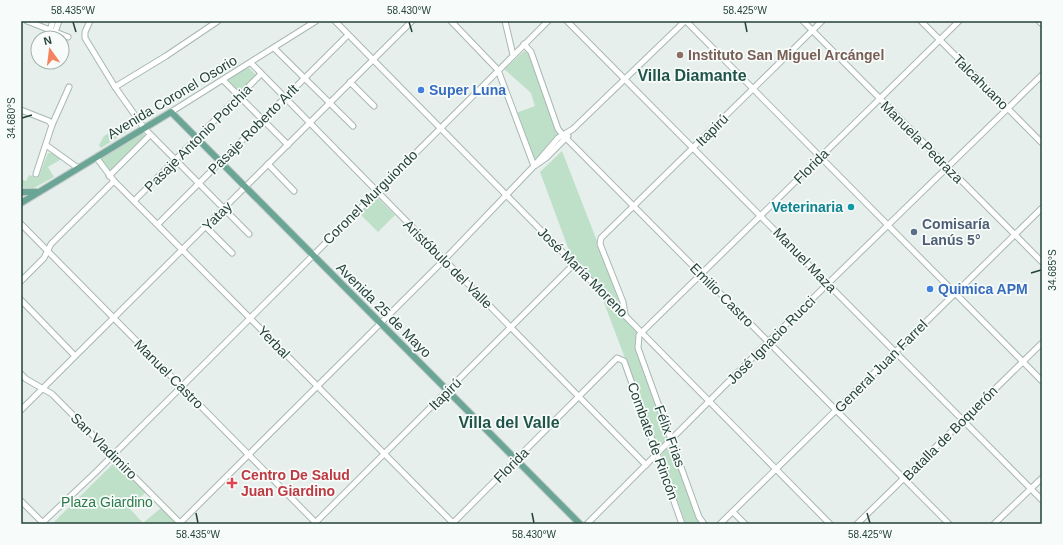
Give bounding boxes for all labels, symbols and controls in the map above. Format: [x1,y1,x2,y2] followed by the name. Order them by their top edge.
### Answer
[51,5,96,16] text: 58.435°W
[387,5,432,16] text: 58.430°W
[723,5,768,16] text: 58.425°W
[30,30,70,70] north arrow
[42,34,53,47] text: N
[688,47,884,63] place label: Instituto San Miguel Arcángel
[675,50,685,60] marker: Instituto San Miguel Arcángel
[950,51,1012,113] street label: Talcahuano
[104,52,240,142] street label: Avenida Coronel Osorio
[637,67,747,84] district label: Villa Diamante
[141,81,255,195] street label: Pasaje Antonio Porchia
[205,81,301,177] street label: Pasaje Roberto Arlt
[429,82,506,98] place label: Super Luna
[416,85,426,95] marker: Super Luna
[6,97,17,139] text: 34.680°S
[878,98,967,187] street label: Manuela Pedraza
[693,111,731,149] street label: Itapirú
[790,145,832,187] street label: Florida
[319,146,421,248] street label: Coronel Murguiondo
[199,198,235,234] street label: Yatay
[771,199,843,215] place label: Veterinaria
[846,202,856,212] marker: Veterinaria
[400,216,496,312] street label: Aristóbulo del Valle
[922,216,990,248] place label: Comisaría Lanús 5°
[535,224,631,320] street label: José María Moreno
[770,224,840,296] street label: Manuel Maza
[909,227,919,237] marker: Comisaría Lanús 5°
[1047,249,1058,291] text: 34.685°S
[333,259,435,361] street label: Avenida 25 de Mayo
[687,260,757,330] street label: Emilio Castro
[938,281,1028,297] place label: Quimica APM
[925,284,935,294] marker: Quimica APM
[724,293,818,387] street label: José Ignacio Rucci
[831,316,931,416] street label: General Juan Farrel
[255,322,293,362] street label: Yerbal
[131,336,207,412] street label: Manuel Castro
[426,375,464,413] street label: Itapirú
[624,380,682,502] street label: Combate de Rincón
[899,382,1001,484] street label: Batalla de Boquerón
[651,403,689,469] street label: Félix Frias
[68,410,141,483] street label: San Vladimiro
[458,414,560,431] district label: Villa del Valle
[490,444,532,486] street label: Florida
[241,467,350,499] place label: Centro De Salud Juan Giardino
[226,477,238,489] marker: Centro De Salud Juan Giardino
[61,494,153,510] park label: Plaza Giardino
[176,529,221,540] text: 58.435°W
[512,529,557,540] text: 58.430°W
[848,529,893,540] text: 58.425°W

